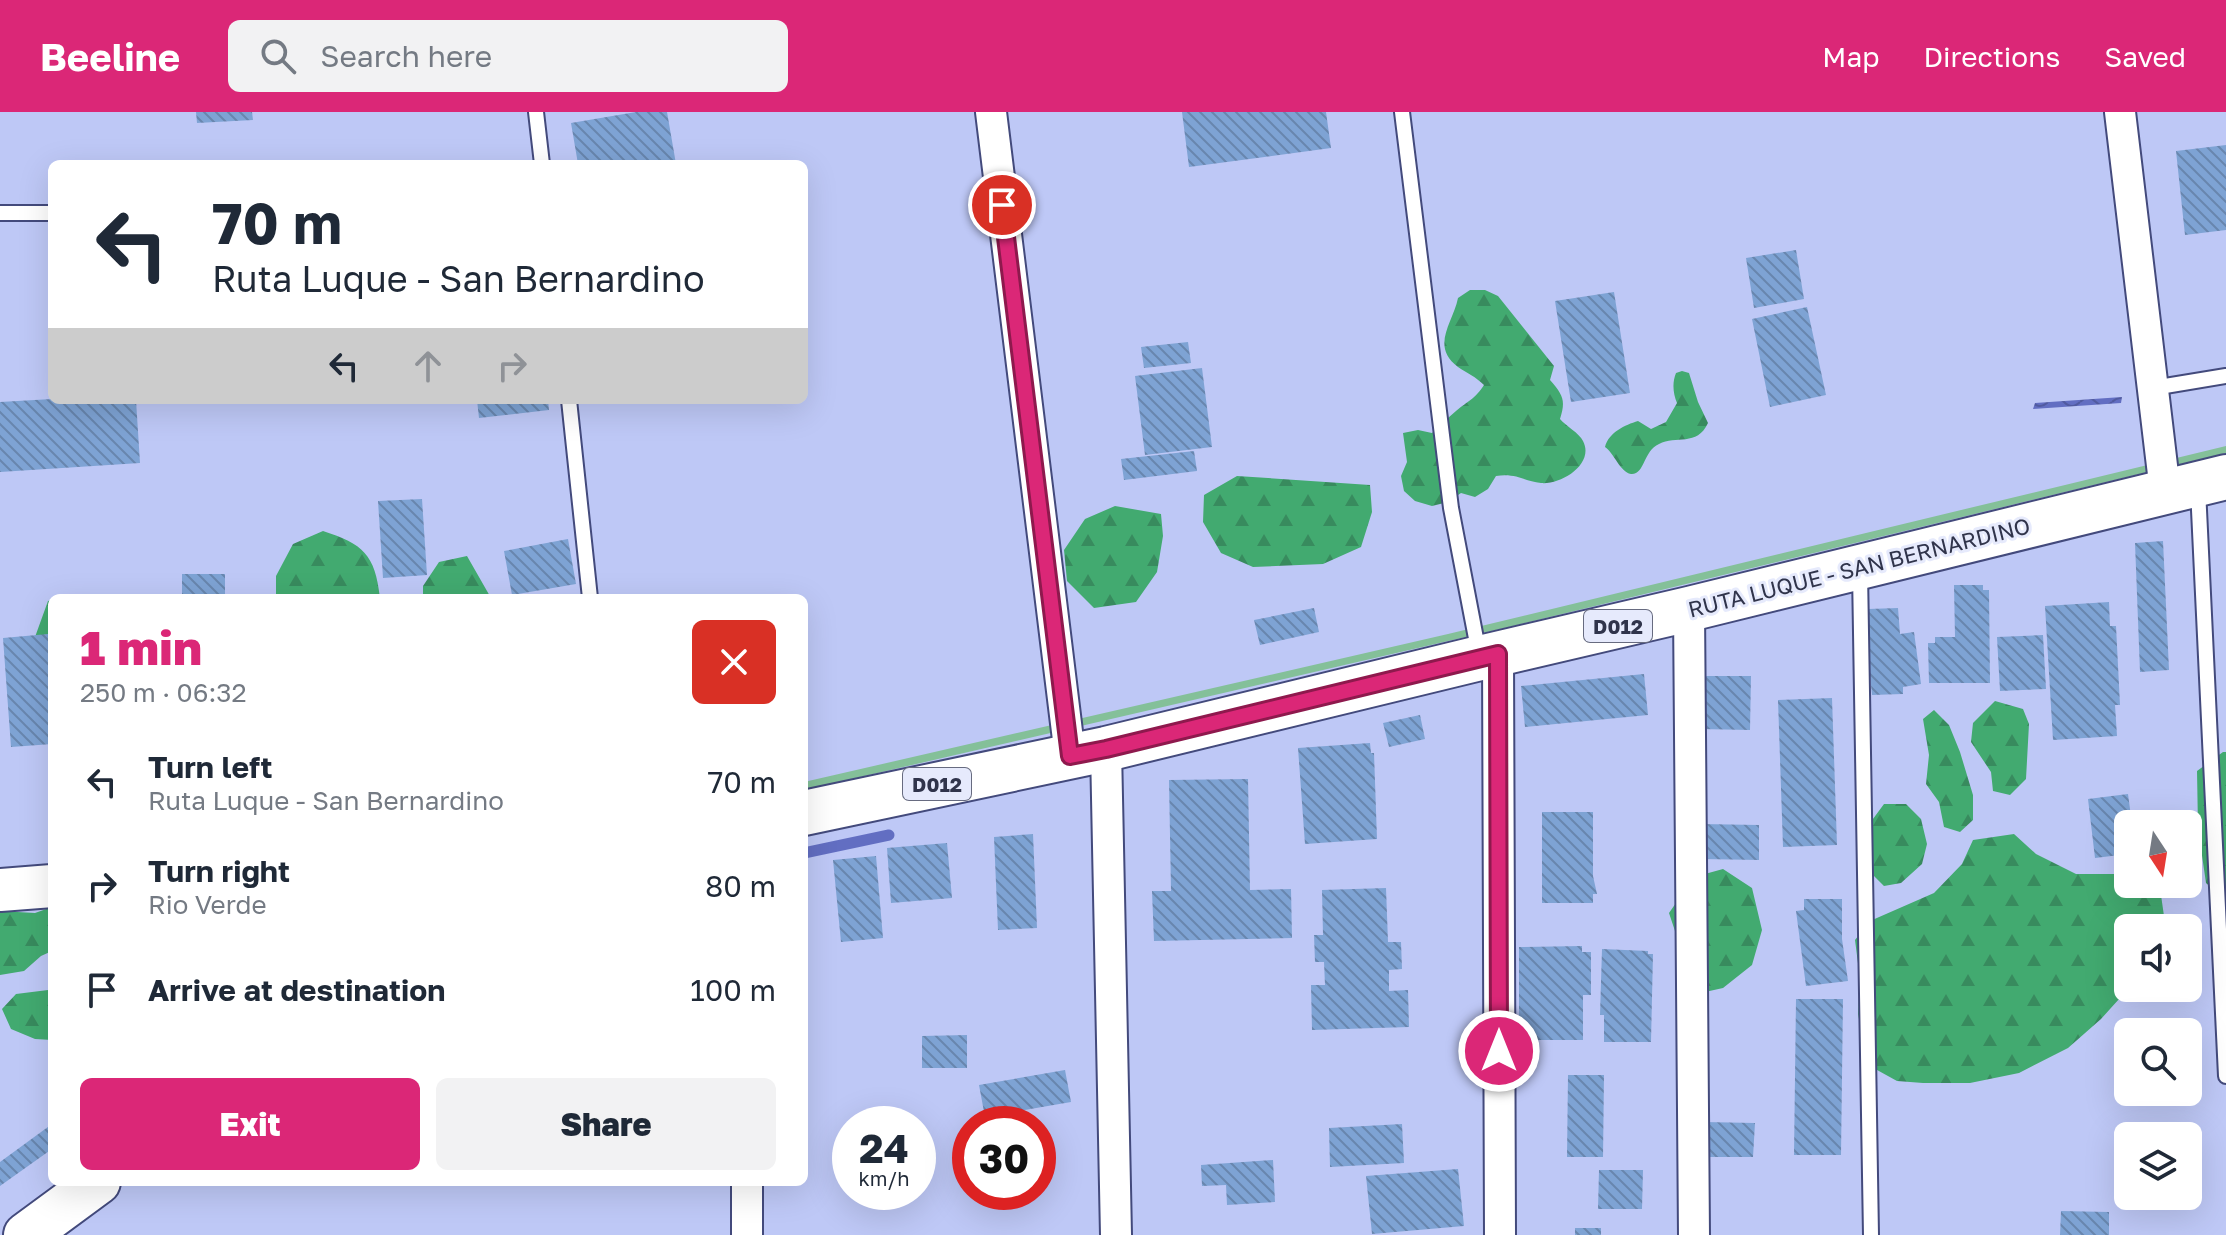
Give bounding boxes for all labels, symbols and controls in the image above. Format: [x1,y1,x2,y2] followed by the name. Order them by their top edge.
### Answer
[228,20,788,92] search box
[40,34,180,79] text: Beeline
[256,34,300,78] icon: search
[320,38,492,74] text: Search here
[1822,40,1879,73] text: Map
[1923,40,2060,73] text: Directions
[2104,40,2186,73] text: Saved
[968,171,1036,239] pin
[980,183,1024,227] icon: arrive
[212,189,342,256] text: 70 m
[80,192,184,296] icon: left
[212,257,705,300] text: Ruta Luque - San Bernardino
[322,344,366,388] icon: left
[406,344,450,388] icon: ahead
[490,344,534,388] icon: right
[1685,511,2033,623] street label: RUTA LUQUE - SAN BERNARDINO
[1584,610,1652,642] road number: D012
[80,618,202,676] text: 1 min
[692,620,776,704] button: close
[80,677,247,708] text: 250 m · 06:32
[148,749,273,785] text: Turn left
[80,760,124,804] icon: left
[707,764,776,800] text: 70 m
[903,768,971,800] road number: D012
[148,785,504,816] text: Ruta Luque - San Bernardino
[2114,810,2202,898] north arrow
[2114,810,2202,1210] map controls
[148,853,290,889] text: Turn right
[80,864,124,908] icon: right
[705,868,776,904] text: 80 m
[148,889,267,920] text: Rio Verde
[2114,914,2202,1002] button: sound
[80,968,124,1012] icon: arrive
[148,972,445,1008] text: Arrive at destination
[690,972,776,1008] text: 100 m
[1457,1009,1541,1093] position arrow
[2114,1018,2202,1106] button: search
[80,1078,420,1170] button: Exit
[436,1078,776,1170] button: Share
[952,1106,1056,1210] speed limit sign: 30
[2114,1122,2202,1210] button: layers
[859,1124,909,1172] text: 24
[859,1166,909,1190] text: km/h

